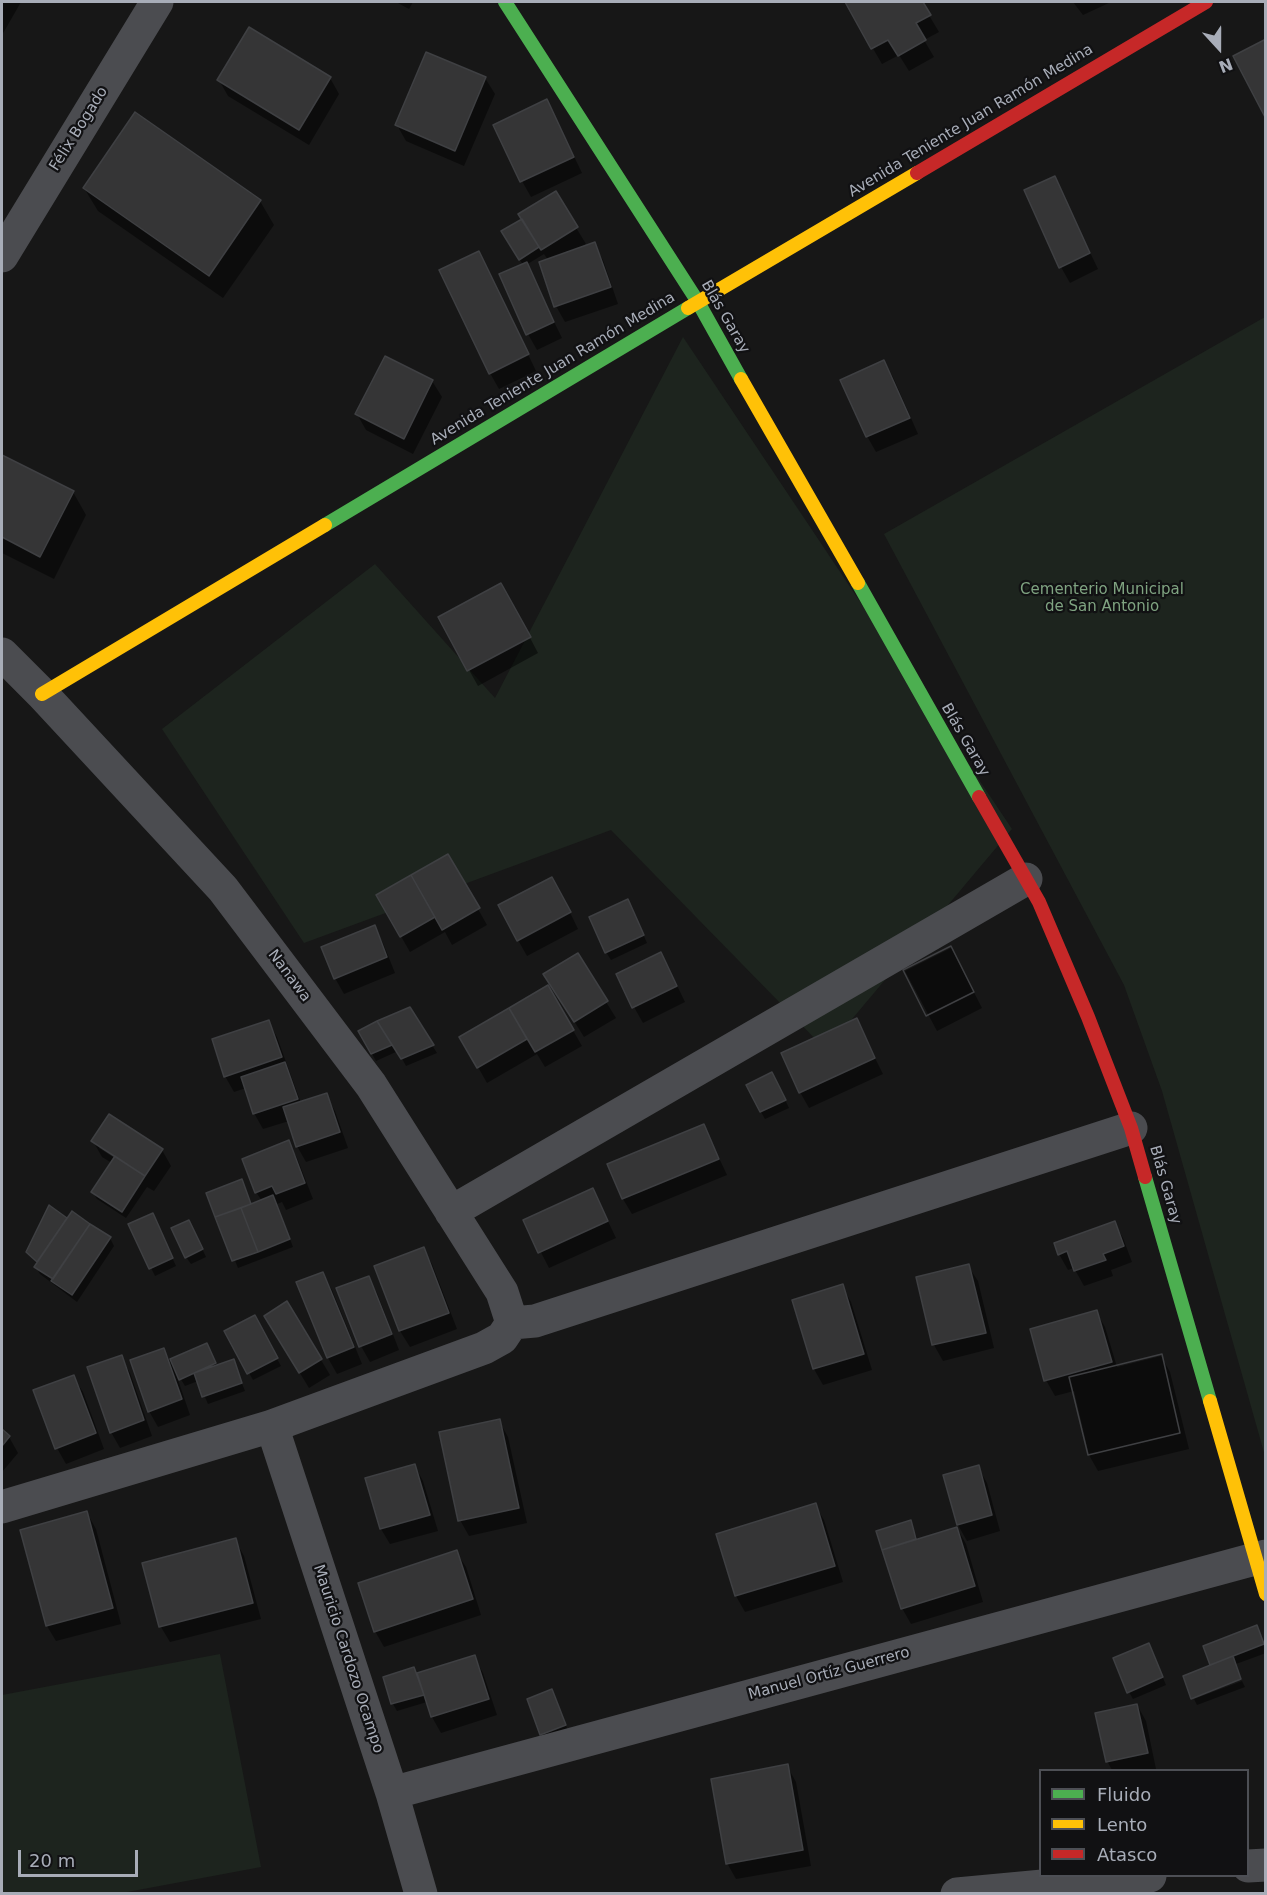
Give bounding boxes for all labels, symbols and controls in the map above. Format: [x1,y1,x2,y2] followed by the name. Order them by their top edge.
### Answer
[1189,18,1249,78] north arrow
[845,41,1097,201] street label: Avenida Teniente Juan Ramón Medina
[1216,54,1235,77] text: N
[46,84,112,174] street label: Félix Bogado
[697,277,753,357] street label: Blás Garay
[427,289,679,449] street label: Avenida Teniente Juan Ramón Medina
[1020,581,1184,616] park label: Cementerio Municipal de San Antonio
[937,700,993,780] street label: Blás Garay
[264,946,314,1006] street label: Nanawa
[1145,1143,1185,1227] street label: Blás Garay
[309,1563,387,1755] street label: Mauricio Cardozo Ocampo
[746,1644,912,1704] street label: Manuel Ortíz Guerrero
[1039,1769,1249,1877] legend
[1097,1784,1151,1805] text: Fluido
[1097,1814,1147,1835] text: Lento
[21,1838,141,1876] scale bar
[1097,1844,1157,1865] text: Atasco
[29,1850,75,1871] text: 20 m

